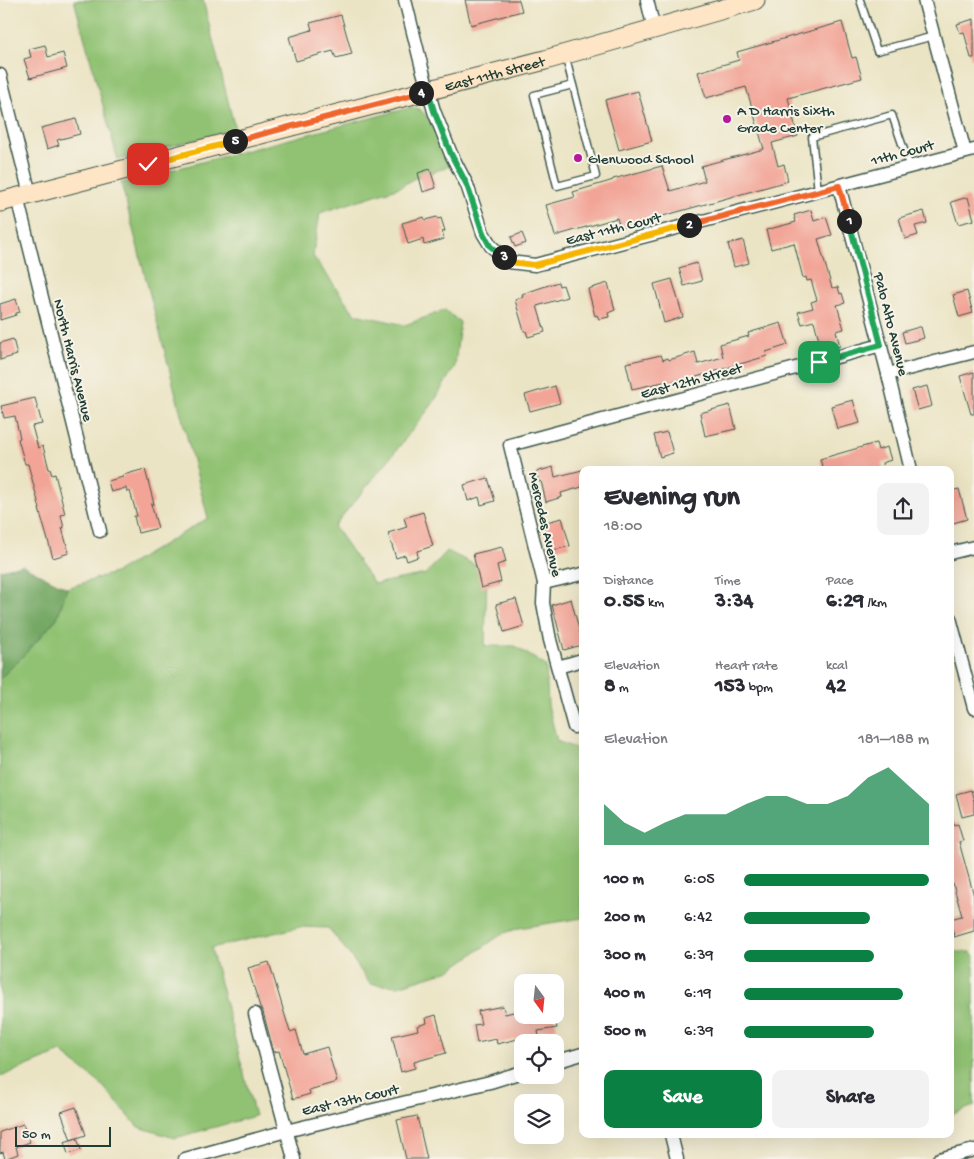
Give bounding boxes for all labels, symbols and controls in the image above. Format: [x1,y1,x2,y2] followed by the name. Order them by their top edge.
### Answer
[443,53,549,97] street label: East 11th Street
[408,80,434,106] pin: 4
[418,85,425,102] text: 4
[737,103,835,138] place label: A D Harris Sixth Grade Center
[721,113,733,125] marker: A D Harris Sixth Grade Center
[222,128,248,154] pin: 5
[232,133,239,150] text: 5
[868,136,938,171] street label: 11th Court
[127,143,169,185] pin
[134,150,162,178] icon: check
[588,151,694,169] place label: Glenwood School
[572,152,584,164] marker: Glenwood School
[836,208,862,234] pin: 1
[564,209,665,250] street label: East 11th Court
[676,212,702,238] pin: 2
[847,213,852,230] text: 1
[686,217,693,234] text: 2
[492,244,516,270] pin: 3
[501,249,508,266] text: 3
[868,270,912,378] street label: Palo Alto Avenue
[48,297,96,424] street label: North Harris Avenue
[798,341,840,383] pin
[805,348,833,376] icon: arrive
[639,359,746,404] street label: East 12th Street
[523,470,565,579] street label: Mercedes Avenue
[604,482,740,515] text: Evening run
[877,483,929,535] button: share
[604,518,642,537] text: 18:00
[604,573,653,590] text: Distance
[715,573,741,590] text: Time
[826,573,853,590] text: Pace
[604,590,645,615] text: 0.55
[715,590,753,615] text: 3:34
[826,590,864,615] text: 6:29
[645,595,664,612] text: km
[864,595,887,612] text: /km
[604,658,660,675] text: Elevation
[715,658,778,675] text: Heart rate
[826,658,848,675] text: kcal
[604,675,616,700] text: 8
[715,675,745,700] text: 153
[826,675,846,700] text: 42
[616,680,629,697] text: m
[745,680,773,697] text: bpm
[604,731,668,750] text: Elevation
[858,731,929,750] text: 181–188 m
[604,871,644,890] text: 100 m
[684,871,715,890] text: 6:05
[604,909,645,928] text: 200 m
[684,909,713,928] text: 6:42
[604,947,646,966] text: 300 m
[684,947,713,966] text: 6:39
[514,974,564,1024] north arrow
[514,974,564,1144] map controls
[604,985,645,1004] text: 400 m
[684,985,712,1004] text: 6:19
[604,1023,646,1042] text: 500 m
[684,1023,713,1042] text: 6:39
[514,1034,564,1084] button: locate
[604,1070,762,1128] button: Save
[772,1070,929,1128] button: Share
[300,1081,402,1121] street label: East 13th Court
[514,1094,564,1144] button: layers
[15,1124,111,1147] scale bar
[22,1127,51,1144] text: 50 m

